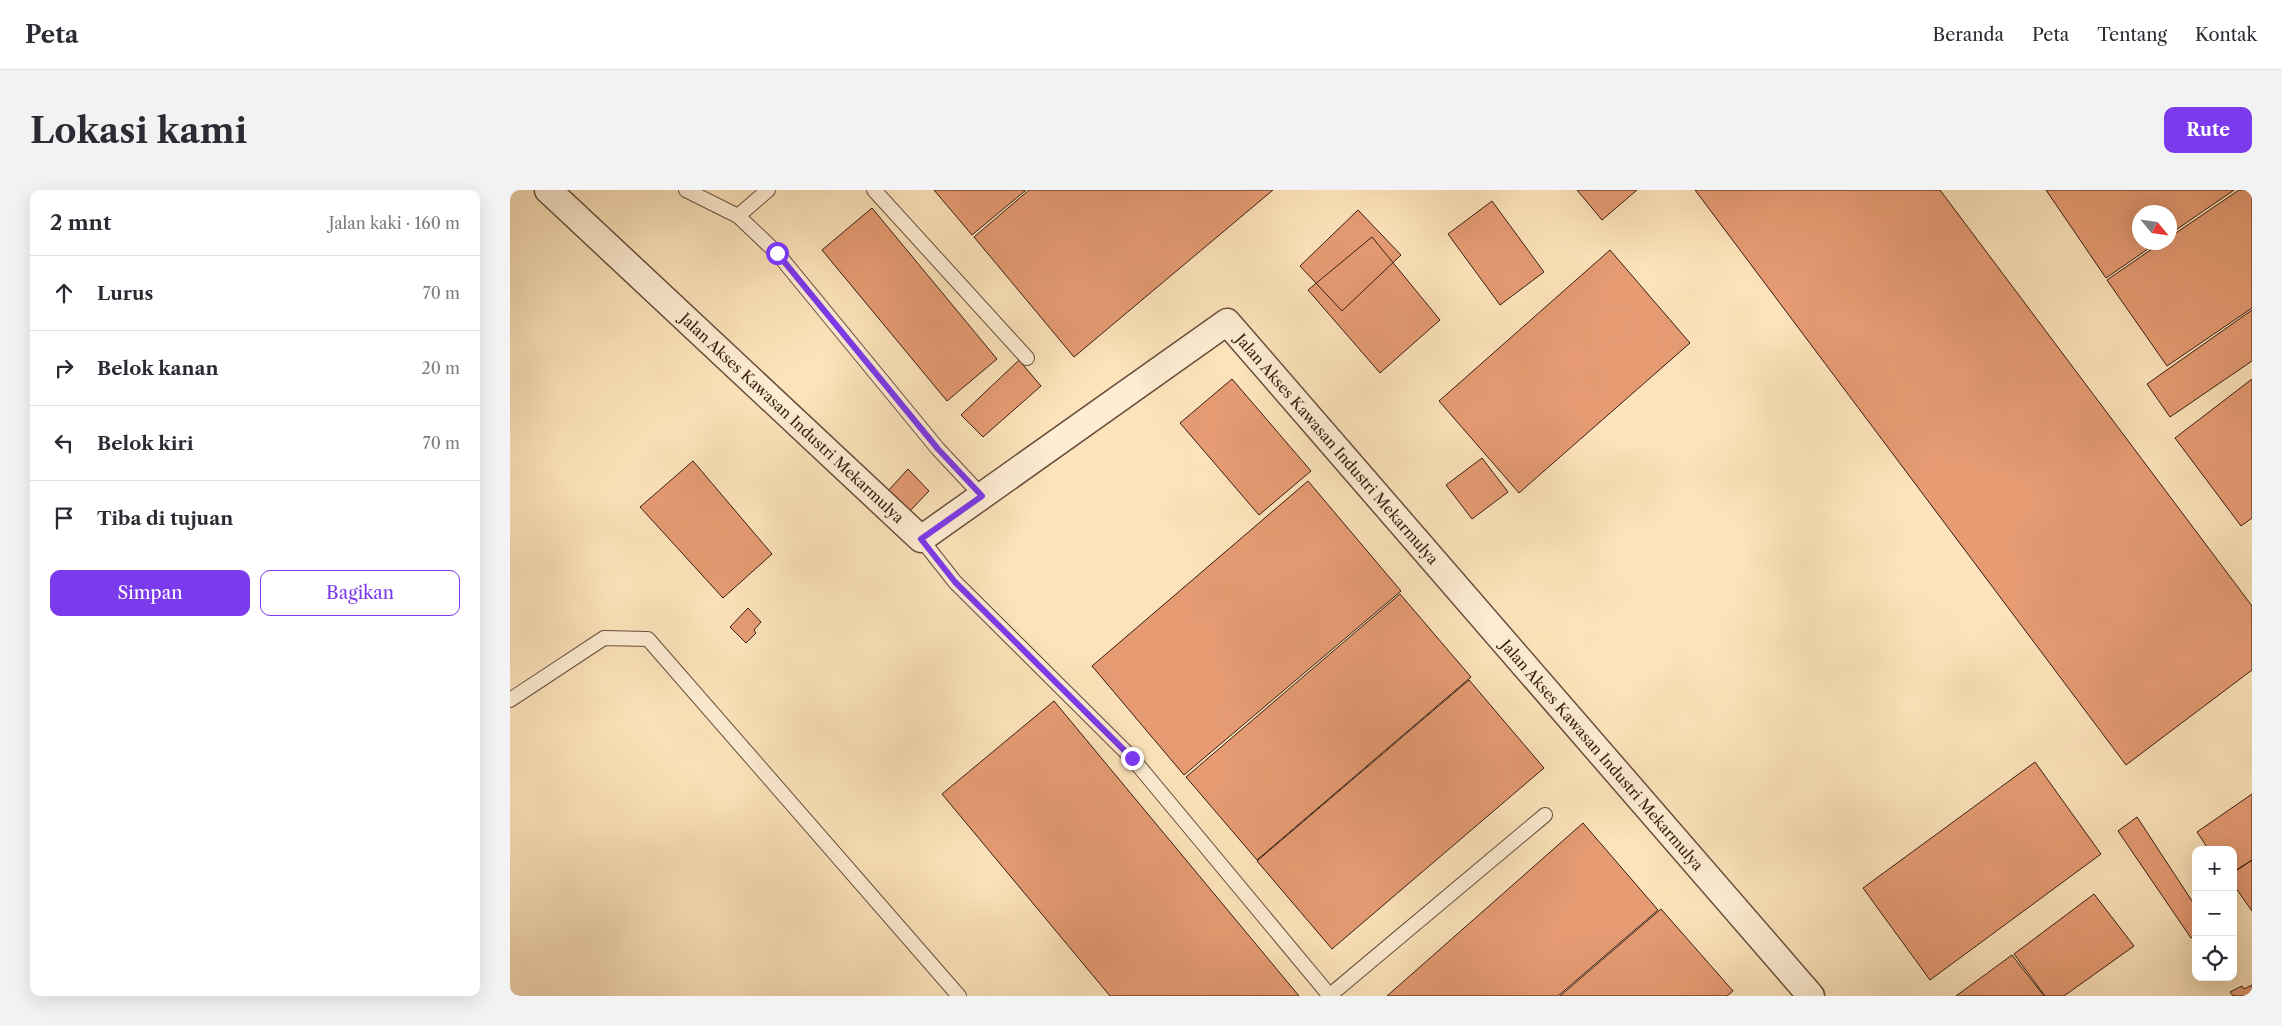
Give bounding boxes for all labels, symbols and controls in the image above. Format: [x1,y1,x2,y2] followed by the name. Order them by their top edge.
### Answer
[25,20,79,49] text: Peta
[1933,24,2004,46] text: Beranda
[2032,24,2069,46] text: Peta
[2097,24,2167,46] text: Tentang
[2195,24,2257,46] text: Kontak
[2164,107,2252,153] button: Rute
[30,109,247,152] text: Lokasi kami
[2132,205,2177,250] north arrow
[50,210,111,235] text: 2 mnt
[329,213,460,233] text: Jalan kaki · 160 m
[766,242,789,265] route start
[50,279,78,307] icon: ahead
[97,282,153,305] text: Lurus
[423,283,460,303] text: 70 m
[675,308,908,527] street label: Jalan Akses Kawasan Industri Mekarmulya
[1230,328,1442,568] street label: Jalan Akses Kawasan Industri Mekarmulya
[50,354,78,382] icon: right
[97,357,219,380] text: Belok kanan
[421,358,460,378] text: 20 m
[50,429,78,457] icon: left
[97,432,194,455] text: Belok kiri
[423,433,460,453] text: 70 m
[50,504,78,532] icon: arrive
[97,507,233,530] text: Tiba di tujuan
[50,570,250,616] button: Simpan
[260,570,460,616] button: Bagikan
[1495,634,1707,874] street label: Jalan Akses Kawasan Industri Mekarmulya
[1121,747,1144,770] route end
[2192,846,2237,981] map controls
[2192,846,2237,891] button: +
[2192,891,2237,936] button: −
[2192,936,2237,981] button: locate

